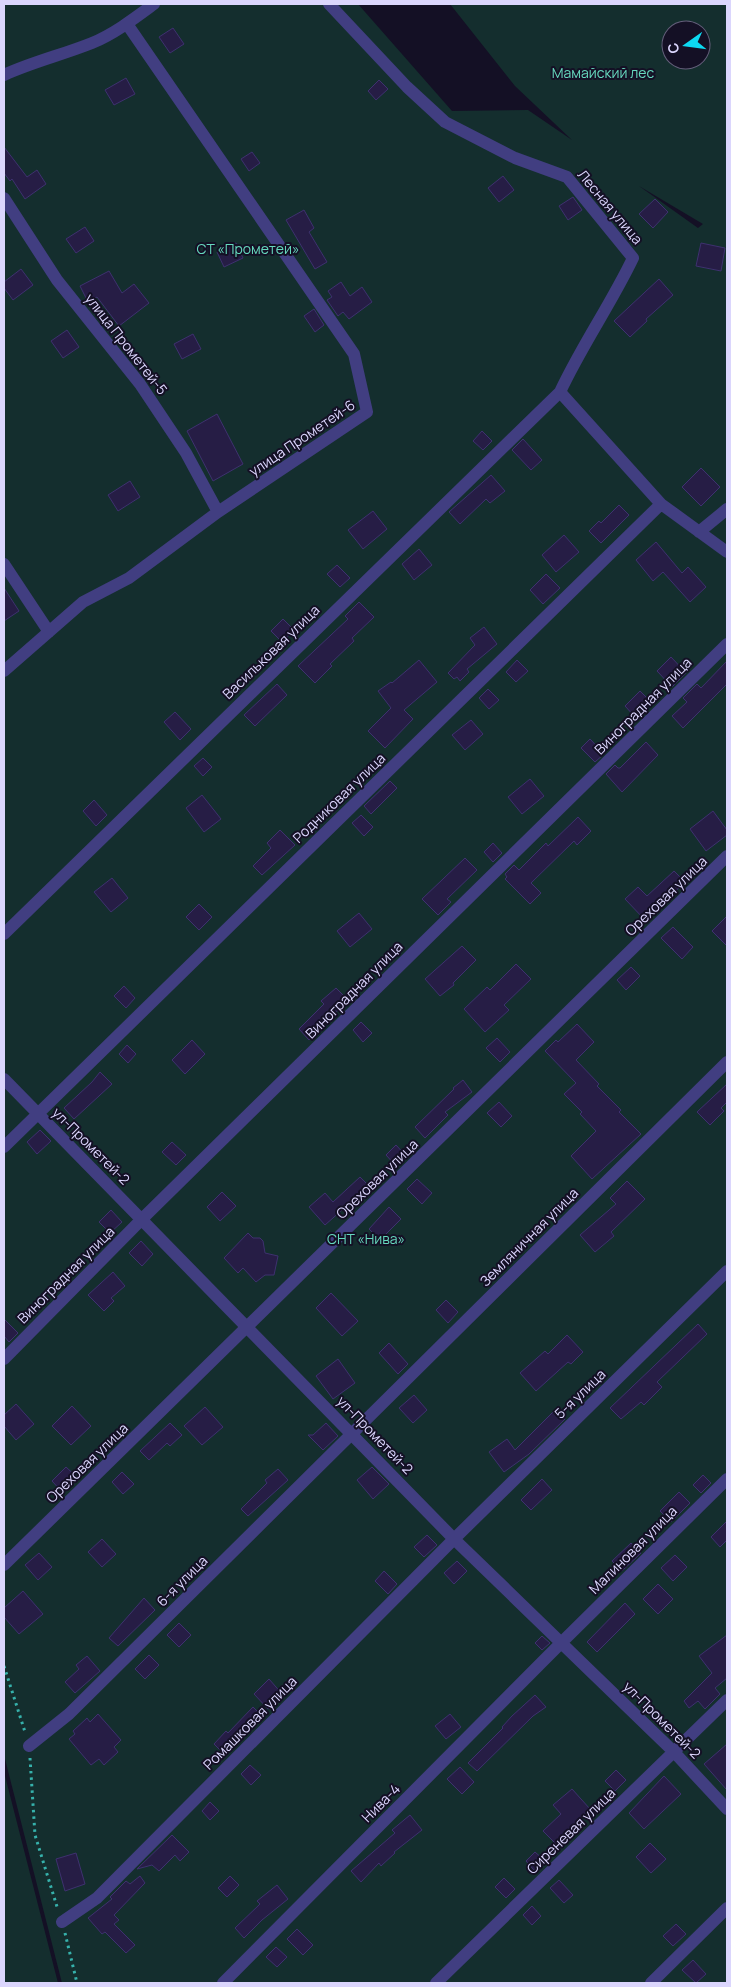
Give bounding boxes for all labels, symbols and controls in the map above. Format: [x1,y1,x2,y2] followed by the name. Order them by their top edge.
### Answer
[661,20,711,70] north arrow
[662,41,683,56] text: С
[552,63,654,82] park label: Мамайский лес
[574,165,647,248] street label: Лесная улица
[196,239,300,258] park label: СТ «Прометей»
[81,289,172,398] street label: улица Прометей-5
[245,395,359,480] street label: улица Прометей-6
[218,600,323,703] street label: Васильковая улица
[590,653,695,758] street label: Виноградная улица
[288,748,389,847] street label: Родниковая улица
[621,852,711,940] street label: Ореховая улица
[301,937,406,1042] street label: Виноградная улица
[49,1103,134,1188] street label: ул-Прометей-2
[332,1135,422,1223] street label: Ореховая улица
[475,1183,582,1290] street label: Земляничная улица
[13,1222,118,1327] street label: Виноградная улица
[327,1229,405,1248] park label: СНТ «Нива»
[550,1365,609,1423] street label: 5-я улица
[333,1391,418,1478] street label: ул-Прометей-2
[42,1419,132,1507] street label: Ореховая улица
[584,1501,681,1598] street label: Малиновая улица
[152,1551,211,1610] street label: 6-я улица
[199,1672,301,1774] street label: Ромашковая улица
[620,1677,705,1762] street label: ул-Прометей-2
[357,1779,404,1826] street label: Нива-4
[522,1783,619,1878] street label: Сиреневая улица

